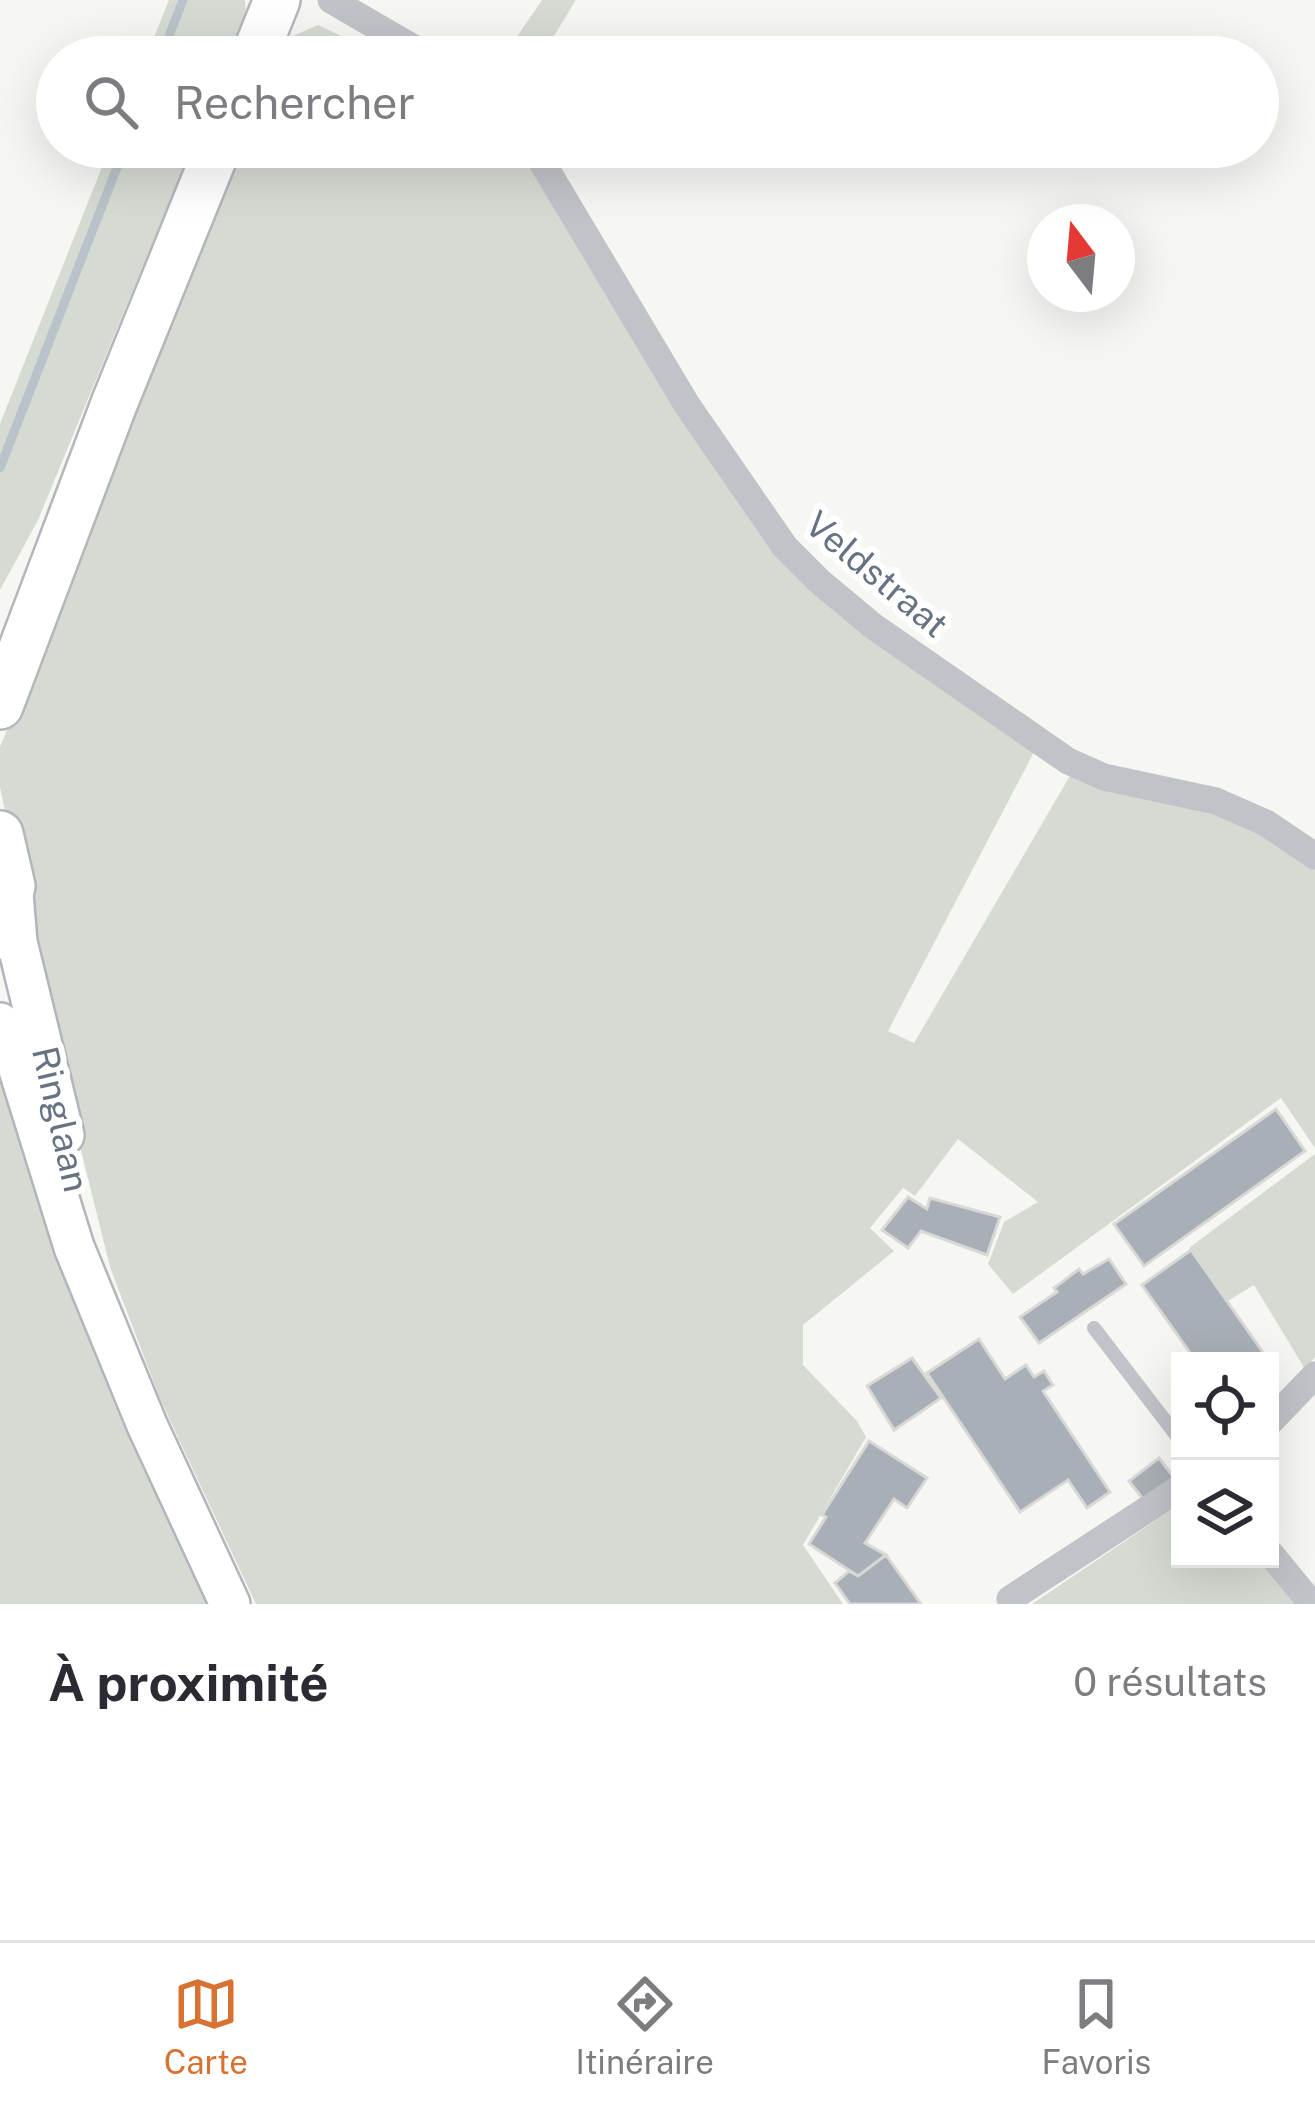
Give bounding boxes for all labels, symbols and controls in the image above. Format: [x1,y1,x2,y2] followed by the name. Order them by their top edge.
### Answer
[36,36,1279,168] search box
[78,69,144,135] icon: search
[174,76,415,129] text: Rechercher
[1027,204,1135,312] north arrow
[797,502,957,646] street label: Veldstraat
[24,1042,98,1196] street label: Ringlaan
[1171,1352,1279,1568] map controls
[1171,1352,1279,1460] button: locate
[1171,1460,1279,1568] button: layers
[48,1653,329,1712] text: À proximité
[1073,1659,1267,1705] text: 0 résultats
[164,1971,248,2081] tab: Carte
[576,1971,714,2081] tab: Itinéraire
[1041,1971,1151,2081] tab: Favoris

